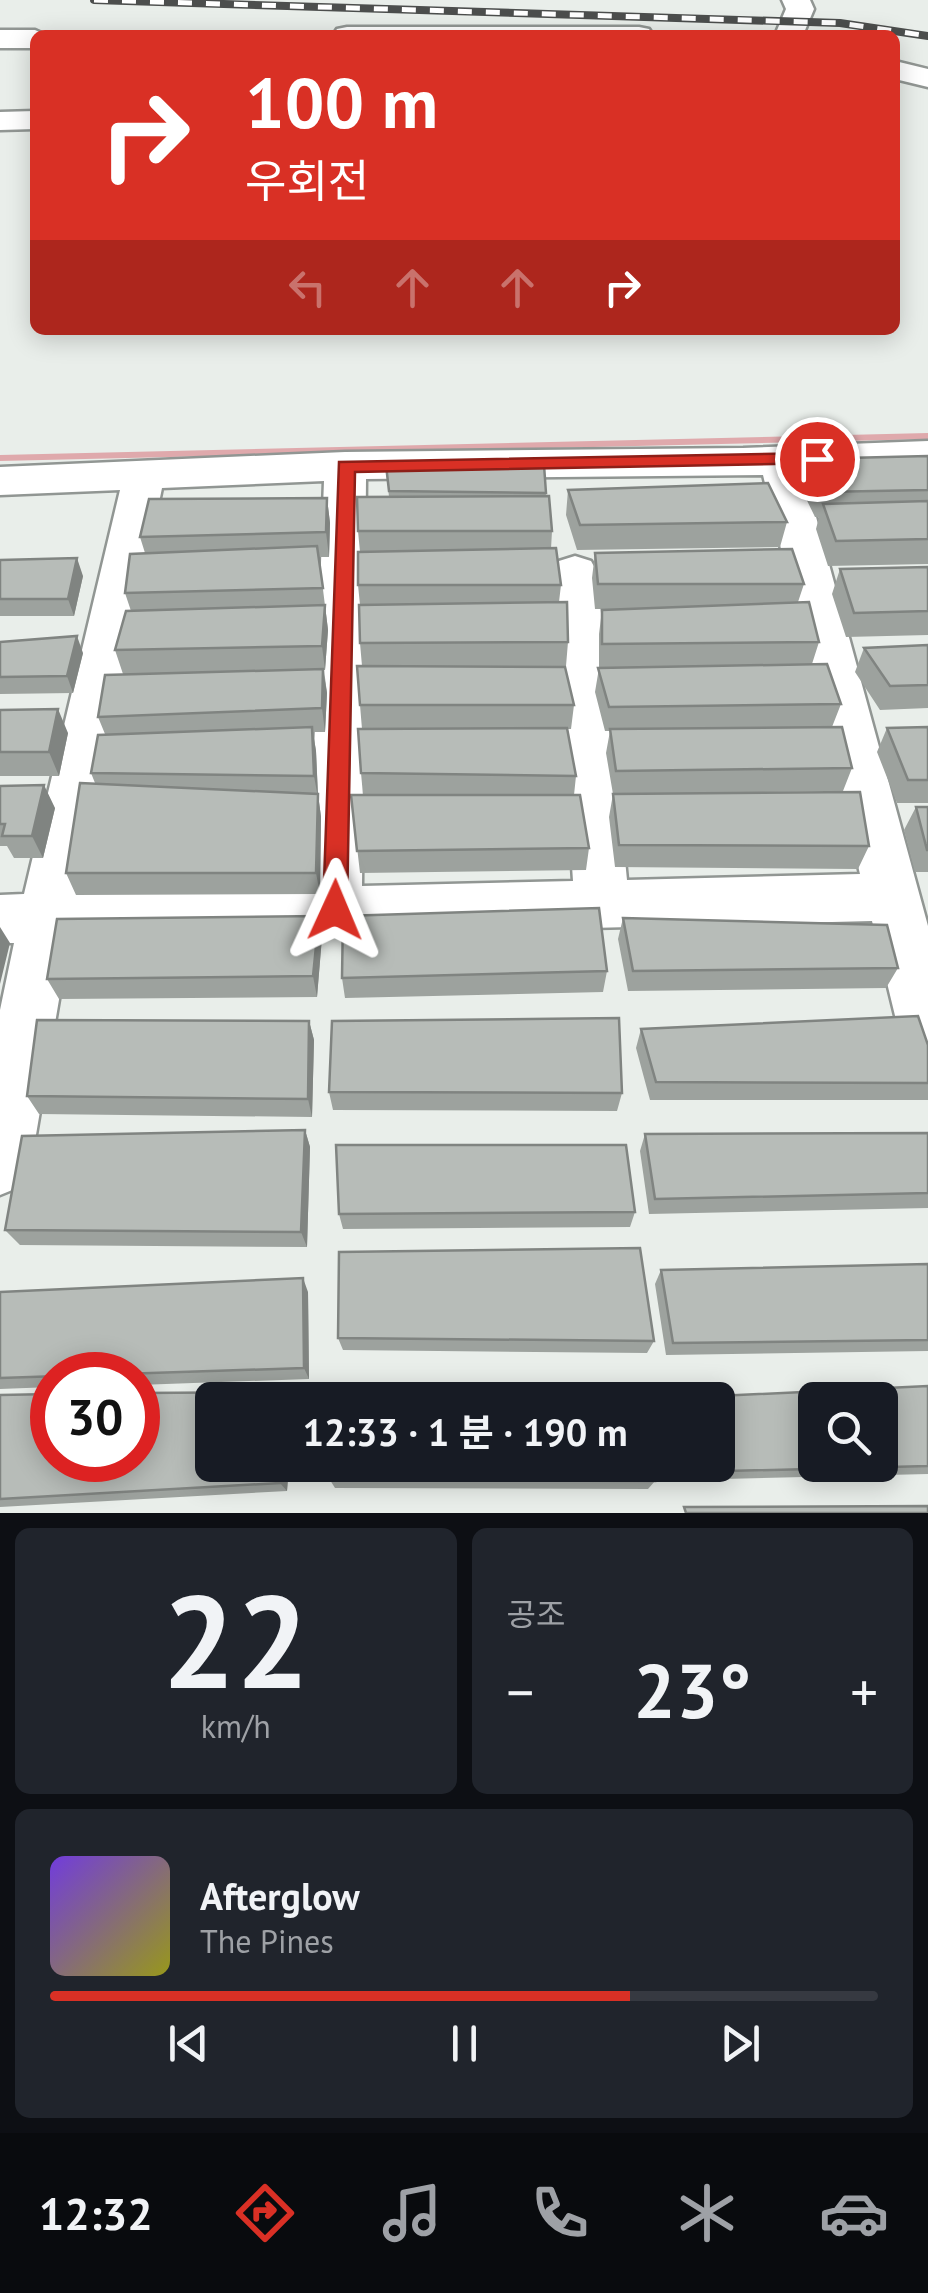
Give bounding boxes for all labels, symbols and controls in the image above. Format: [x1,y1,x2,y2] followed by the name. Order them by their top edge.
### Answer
[245,57,438,147] text: 100 m
[80,70,210,200] icon: right
[245,151,369,209] text: 우회전
[280,260,335,315] icon: left
[385,260,440,315] icon: ahead
[490,260,545,315] icon: ahead
[595,260,650,315] icon: right
[775,417,860,502] pin
[790,432,845,487] icon: arrive
[283,858,387,962] position arrow
[30,1352,160,1482] speed limit sign: 30
[798,1382,898,1482] map controls
[798,1382,898,1482] button: search
[302,1407,628,1456] text: 12:33 · 1 분 · 190 m
[162,1556,309,1724] text: 22
[507,1593,565,1635] text: 공조
[633,1642,751,1739] text: 23°
[507,1656,534,1727] text: −
[850,1656,878,1727] text: +
[201,1705,271,1747] text: km/h
[200,1871,360,1920] text: Afterglow
[200,1920,334,1962] text: The Pines
[161,2016,216,2071] icon: previous
[437,2016,492,2071] icon: pause
[713,2016,768,2071] icon: next
[230,2178,300,2248] icon: directions
[377,2178,447,2248] icon: music
[525,2178,595,2248] icon: phone
[672,2178,742,2248] icon: climate
[819,2178,889,2248] icon: car
[39,2184,153,2242] text: 12:32

